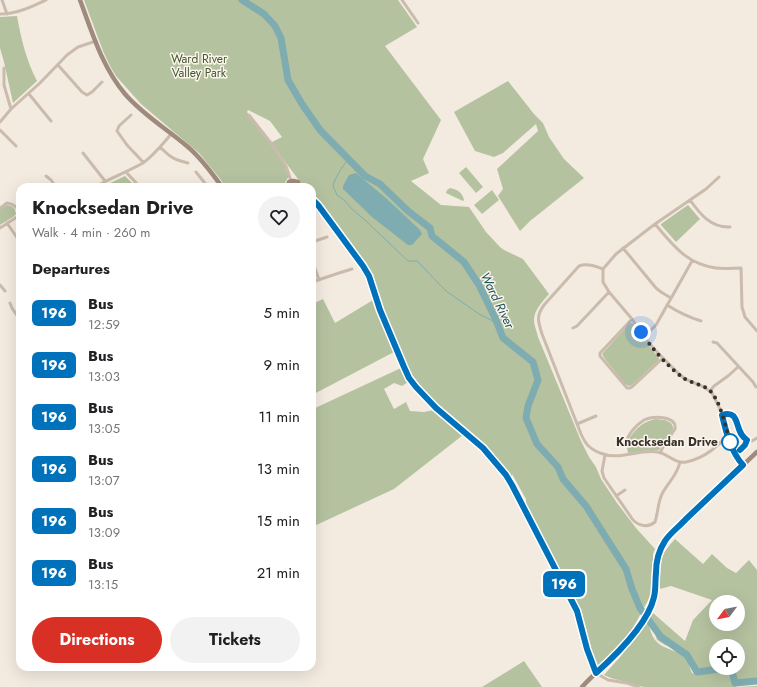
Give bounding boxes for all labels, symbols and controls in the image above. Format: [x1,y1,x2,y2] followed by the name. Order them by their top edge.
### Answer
[171,50,228,82] park label: Ward River Valley Park
[32,194,194,221] text: Knocksedan Drive
[258,196,300,238] button: heart
[32,223,150,242] text: Walk · 4 min · 260 m
[32,258,110,280] text: Departures
[476,269,520,332] water label: Ward River
[88,293,113,315] text: Bus
[264,302,300,324] text: 5 min
[41,303,67,323] text: 196
[88,315,120,334] text: 12:59
[631,322,651,342] your location
[88,345,113,367] text: Bus
[263,354,300,376] text: 9 min
[41,355,67,375] text: 196
[88,367,120,386] text: 13:03
[88,397,113,419] text: Bus
[259,406,300,428] text: 11 min
[41,407,67,427] text: 196
[88,419,120,438] text: 13:05
[616,433,718,451] place label: Knocksedan Drive
[721,433,739,451] marker: Knocksedan Drive
[88,449,113,471] text: Bus
[257,458,300,480] text: 13 min
[41,459,67,479] text: 196
[88,471,119,490] text: 13:07
[88,501,113,523] text: Bus
[257,510,300,532] text: 15 min
[41,511,67,531] text: 196
[88,523,120,542] text: 13:09
[88,553,113,575] text: Bus
[257,562,300,584] text: 21 min
[41,563,67,583] text: 196
[541,571,587,597] line badge: 196
[551,574,577,594] text: 196
[88,575,118,594] text: 13:15
[709,595,745,631] north arrow
[709,595,745,675] map controls
[32,617,162,663] button: Directions
[170,617,300,663] button: Tickets
[709,639,745,675] button: locate

